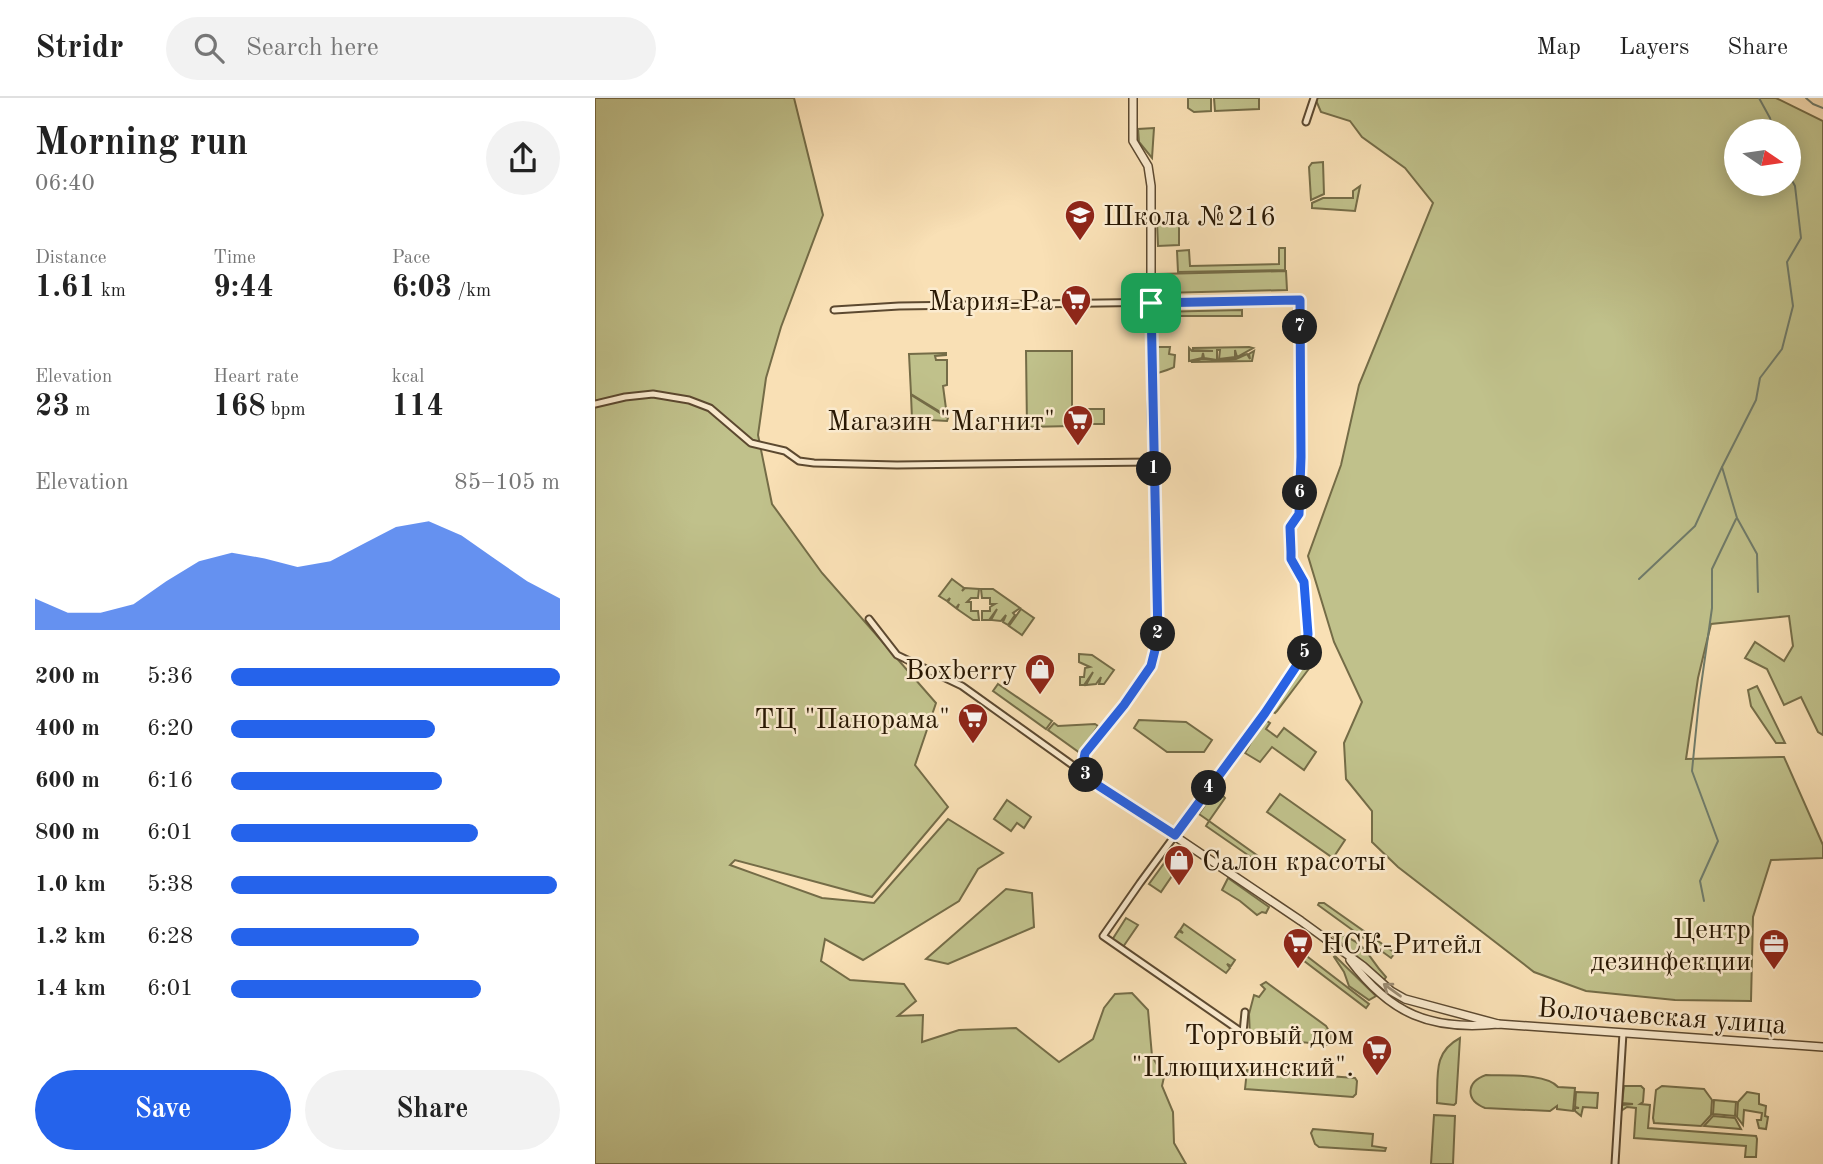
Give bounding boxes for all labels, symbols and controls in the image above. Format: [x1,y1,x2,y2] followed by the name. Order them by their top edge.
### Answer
[166,17,656,80] search box
[190,29,228,67] icon: search
[35,32,124,65] text: Stridr
[246,35,379,61] text: Search here
[1537,36,1581,60] text: Map
[1619,36,1689,60] text: Layers
[1727,36,1788,60] text: Share
[1724,119,1801,196] north arrow
[1724,119,1801,196] map controls
[486,121,560,195] button: share
[35,125,248,163] text: Morning run
[35,172,95,195] text: 06:40
[1063,198,1097,242] school or university icon: Школа №216
[1103,204,1276,232] place label: Школа №216
[35,249,107,268] text: Distance
[213,249,256,268] text: Time
[392,249,430,268] text: Pace
[35,273,96,303] text: 1.61
[213,273,274,303] text: 9:44
[392,273,452,303] text: 6:03
[1121,273,1181,333] pin
[96,282,126,301] text: km
[452,282,491,301] text: /km
[1059,283,1093,327] supermarket icon: Мария-Ра
[1132,284,1170,322] icon: arrive
[928,289,1053,317] place label: Мария-Ра
[1283,310,1317,344] pin: 7
[1294,317,1305,336] text: 7
[35,368,112,387] text: Elevation
[213,368,299,387] text: Heart rate
[392,368,424,387] text: kcal
[35,392,70,422] text: 23
[213,392,266,422] text: 168
[392,392,444,422] text: 114
[70,401,90,420] text: m
[266,401,306,420] text: bpm
[1061,403,1095,447] supermarket icon: Магазин "Магнит"
[827,409,1055,437] place label: Магазин "Магнит"
[1137,452,1171,486] pin: 1
[1148,459,1159,478] text: 1
[35,471,129,494] text: Elevation
[454,471,560,494] text: 85–105 m
[1283,476,1317,510] pin: 6
[1294,483,1305,502] text: 6
[1141,616,1175,652] pin: 2
[1152,624,1163,643] text: 2
[1287,636,1323,670] pin: 5
[1299,643,1310,662] text: 5
[1023,652,1057,696] shop icon: Boxberry
[905,658,1017,686] place label: Boxberry
[35,665,100,688] text: 200 m
[147,665,193,688] text: 5:36
[956,701,990,745] supermarket icon: ТЦ "Панорама"
[754,707,950,735] place label: ТЦ "Панорама"
[35,717,100,740] text: 400 m
[147,717,193,740] text: 6:20
[1069,758,1103,792] pin: 3
[1080,765,1091,784] text: 3
[35,769,100,792] text: 600 m
[147,769,193,792] text: 6:16
[1191,770,1227,806] pin: 4
[1203,778,1214,797] text: 4
[35,821,100,844] text: 800 m
[147,821,193,844] text: 6:01
[1162,843,1196,887] shop icon: Салон красоты
[1202,849,1386,877] place label: Салон красоты
[35,873,106,896] text: 1.0 km
[147,873,193,896] text: 5:38
[1591,917,1751,977] place label: Центр дезинфекции
[35,925,106,948] text: 1.2 km
[147,925,193,948] text: 6:28
[1281,926,1315,970] supermarket icon: НСК-Ритейл
[1757,927,1791,971] office icon: Центр дезинфекции
[1321,932,1482,960] place label: НСК-Ритейл
[35,977,106,1000] text: 1.4 km
[147,977,193,1000] text: 6:01
[1383,982,1402,997] one-way arrow
[1536,995,1787,1041] street label: Волочаевская улица
[1132,1023,1354,1083] place label: Торговый дом "Плющихинский".
[1360,1033,1394,1077] supermarket icon: Торговый дом "Плющихинский".
[35,1070,291,1150] button: Save
[305,1070,560,1150] button: Share

